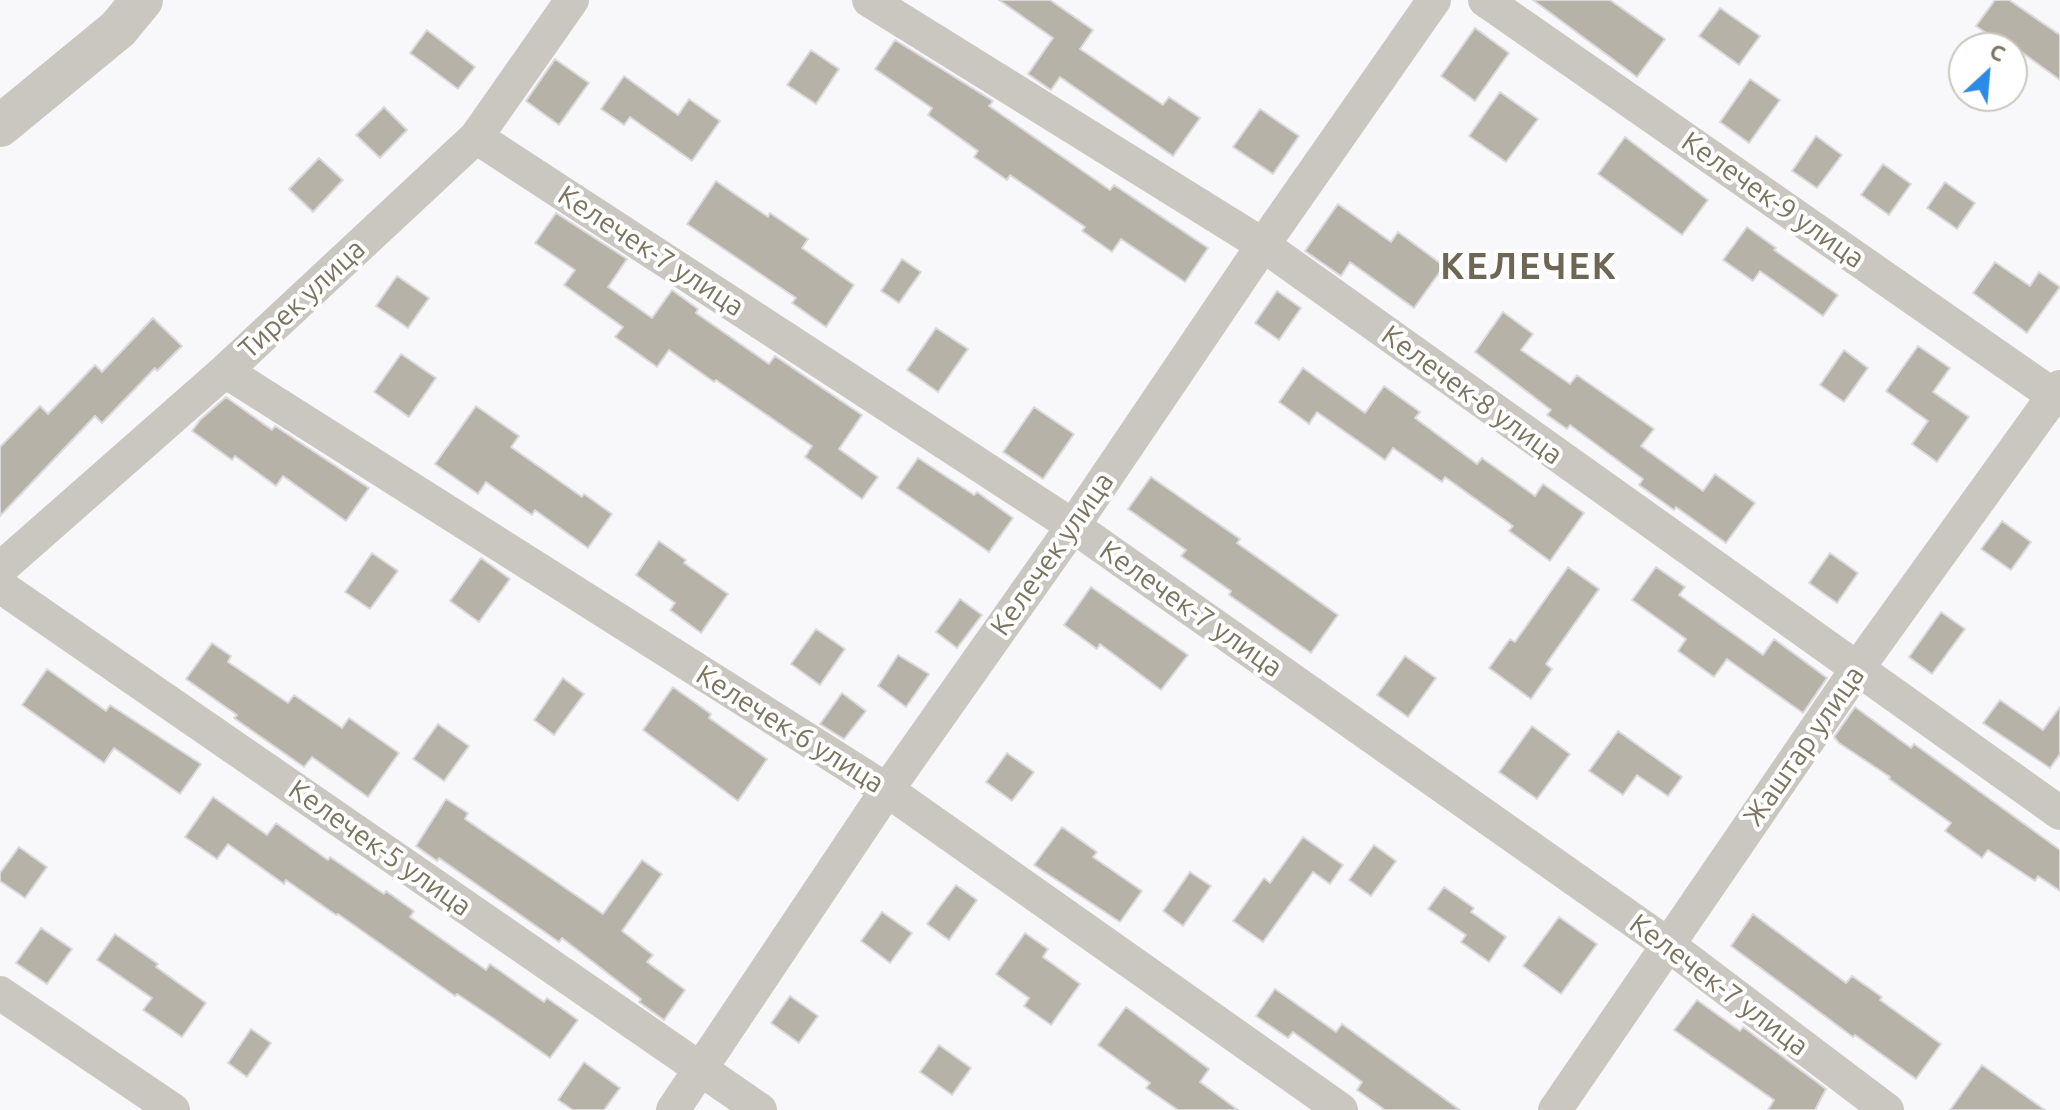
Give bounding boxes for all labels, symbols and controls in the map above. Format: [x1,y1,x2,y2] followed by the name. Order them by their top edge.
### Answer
[1948,32,2028,112] north arrow
[1986,37,2010,66] text: С
[1675,125,1871,275] street label: Келечек-9 улица
[552,178,750,324] street label: Келечек-7 улица
[232,232,372,366] street label: Тирек улица
[1440,245,1618,289] district label: КЕЛЕЧЕК
[1375,318,1569,472] street label: Келечек-8 улица
[983,466,1121,642] street label: Келечек улица
[1093,534,1289,684] street label: Келечек-7 улица
[690,658,890,800] street label: Келечек-6 улица
[1736,660,1872,832] street label: Жаштар улица
[282,773,478,923] street label: Келечек-5 улица
[1623,907,1815,1063] street label: Келечек-7 улица

